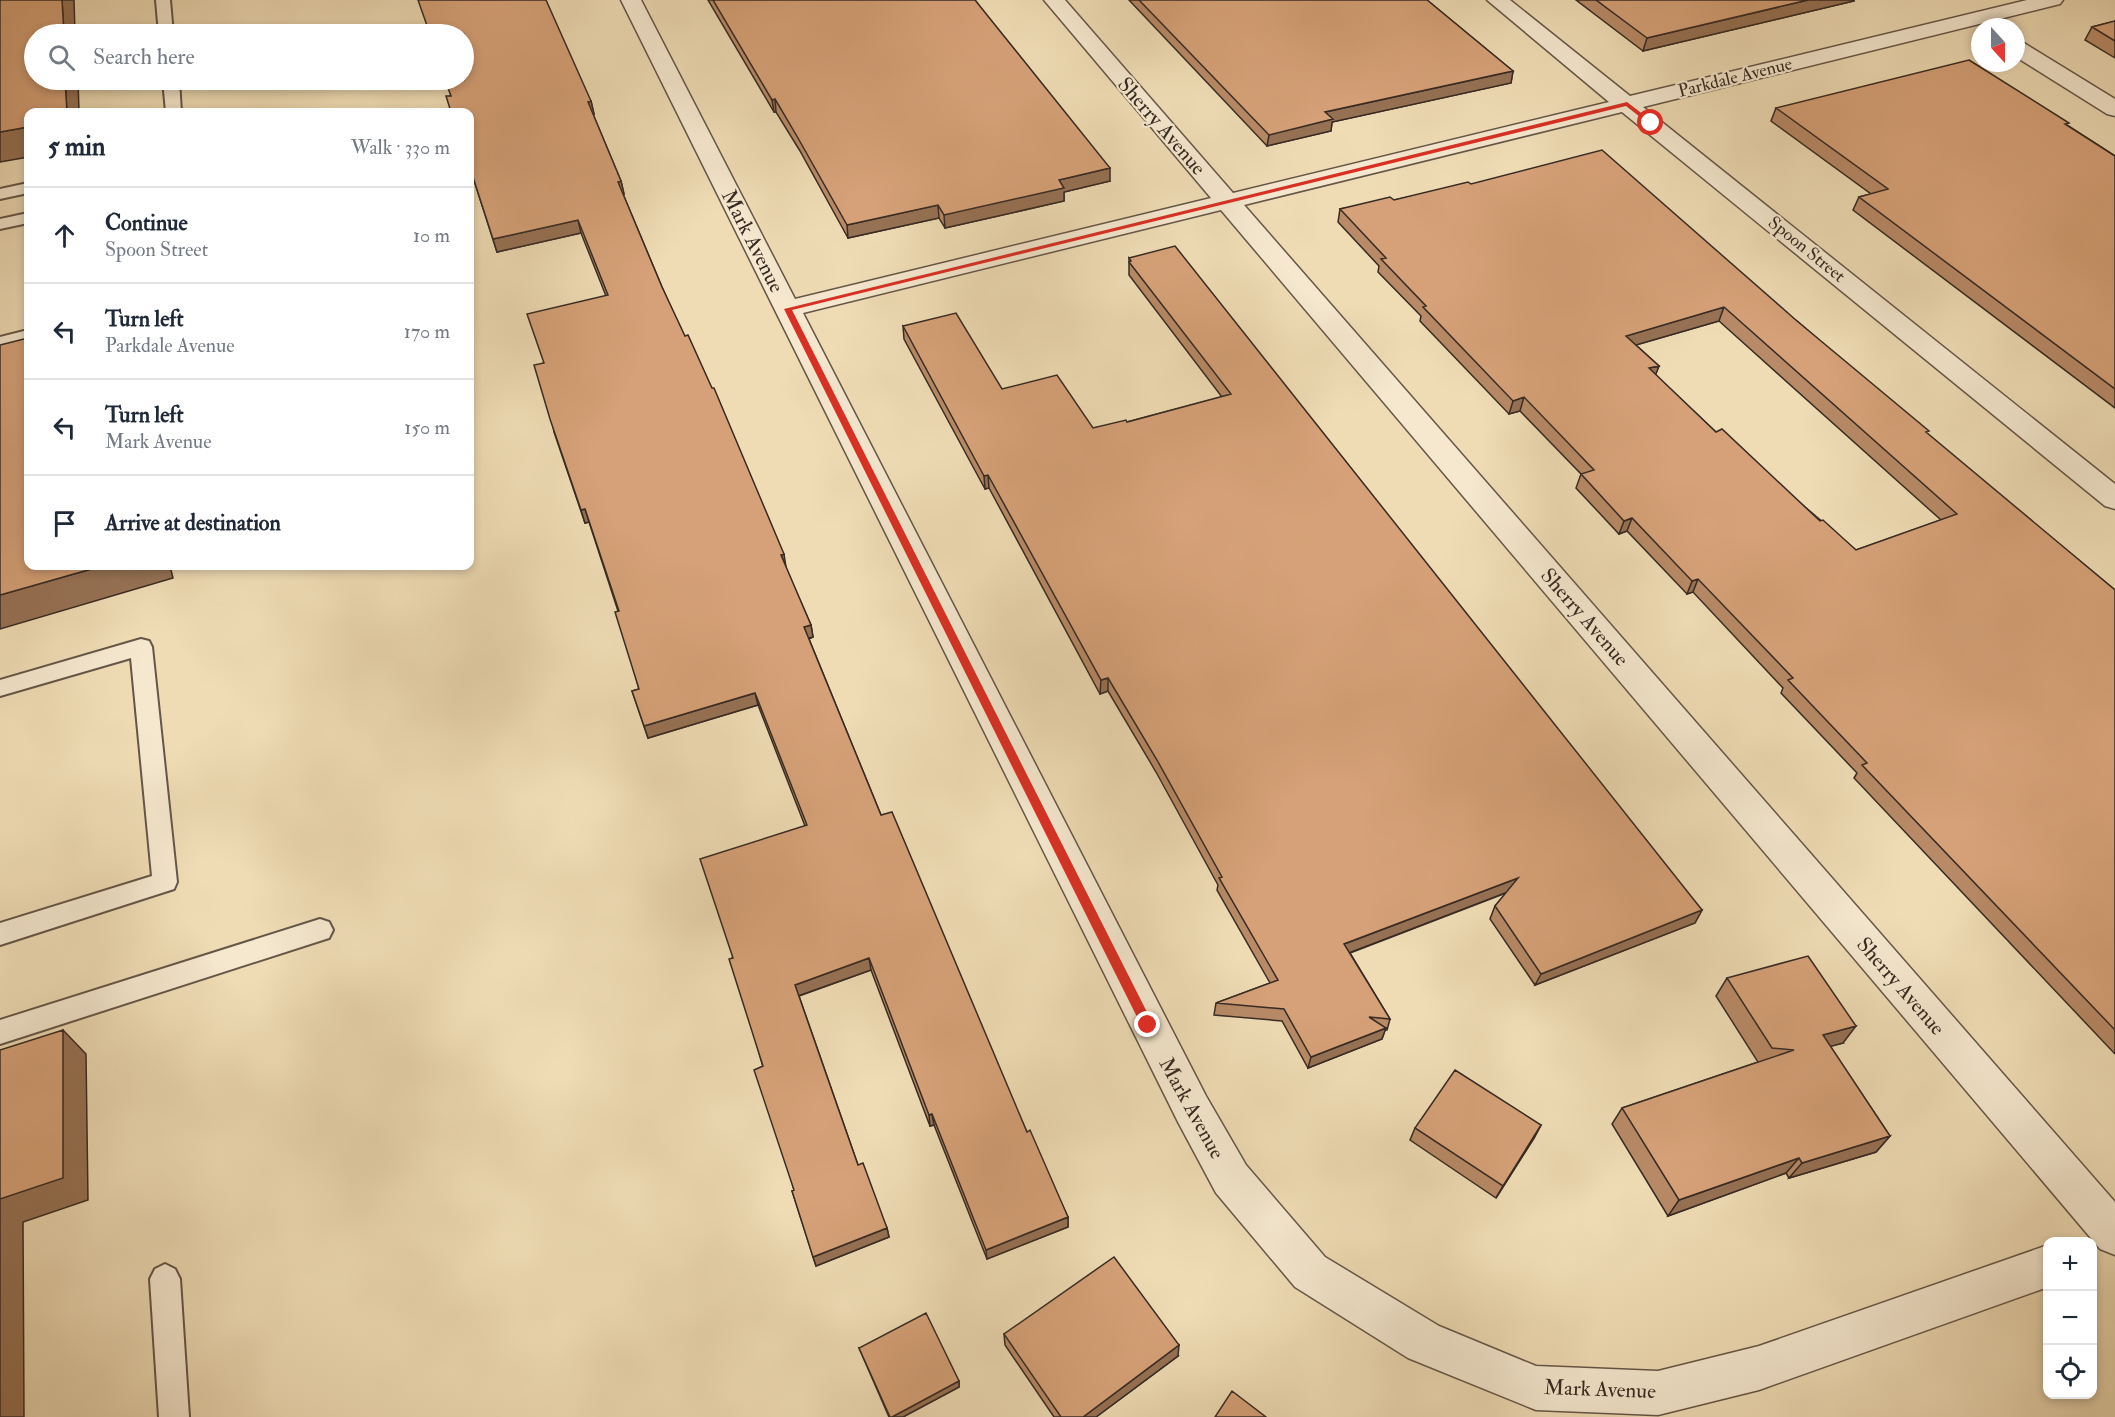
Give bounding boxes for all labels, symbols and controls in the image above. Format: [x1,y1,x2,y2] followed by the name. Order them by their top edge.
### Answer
[1971,18,2025,72] north arrow
[24,24,474,90] search box
[45,41,78,74] icon: search
[93,43,195,71] text: Search here
[1676,52,1795,103] street label: Parkdale Avenue
[1112,72,1212,181] street label: Sherry Avenue
[1637,109,1663,135] route start
[48,131,105,163] text: 5 min
[351,135,450,160] text: Walk · 330 m
[715,185,790,297] street label: Mark Avenue
[105,209,188,237] text: Continue
[1763,211,1850,288] street label: Spoon Street
[48,219,81,252] icon: ahead
[413,223,450,248] text: 10 m
[105,237,208,262] text: Spoon Street
[105,305,184,333] text: Turn left
[48,315,81,348] icon: left
[404,319,450,344] text: 170 m
[105,333,235,358] text: Parkdale Avenue
[105,401,184,429] text: Turn left
[48,411,81,444] icon: left
[404,415,450,440] text: 150 m
[105,429,212,454] text: Mark Avenue
[48,507,81,540] icon: arrive
[105,509,281,537] text: Arrive at destination
[1535,563,1635,672] street label: Sherry Avenue
[1851,932,1951,1041] street label: Sherry Avenue
[1134,1011,1160,1037] route end
[1153,1053,1231,1164] street label: Mark Avenue
[2043,1237,2097,1399] map controls
[2043,1237,2097,1291] button: +
[2043,1291,2097,1345] button: −
[2043,1345,2097,1399] button: locate
[1544,1374,1657,1405] street label: Mark Avenue

